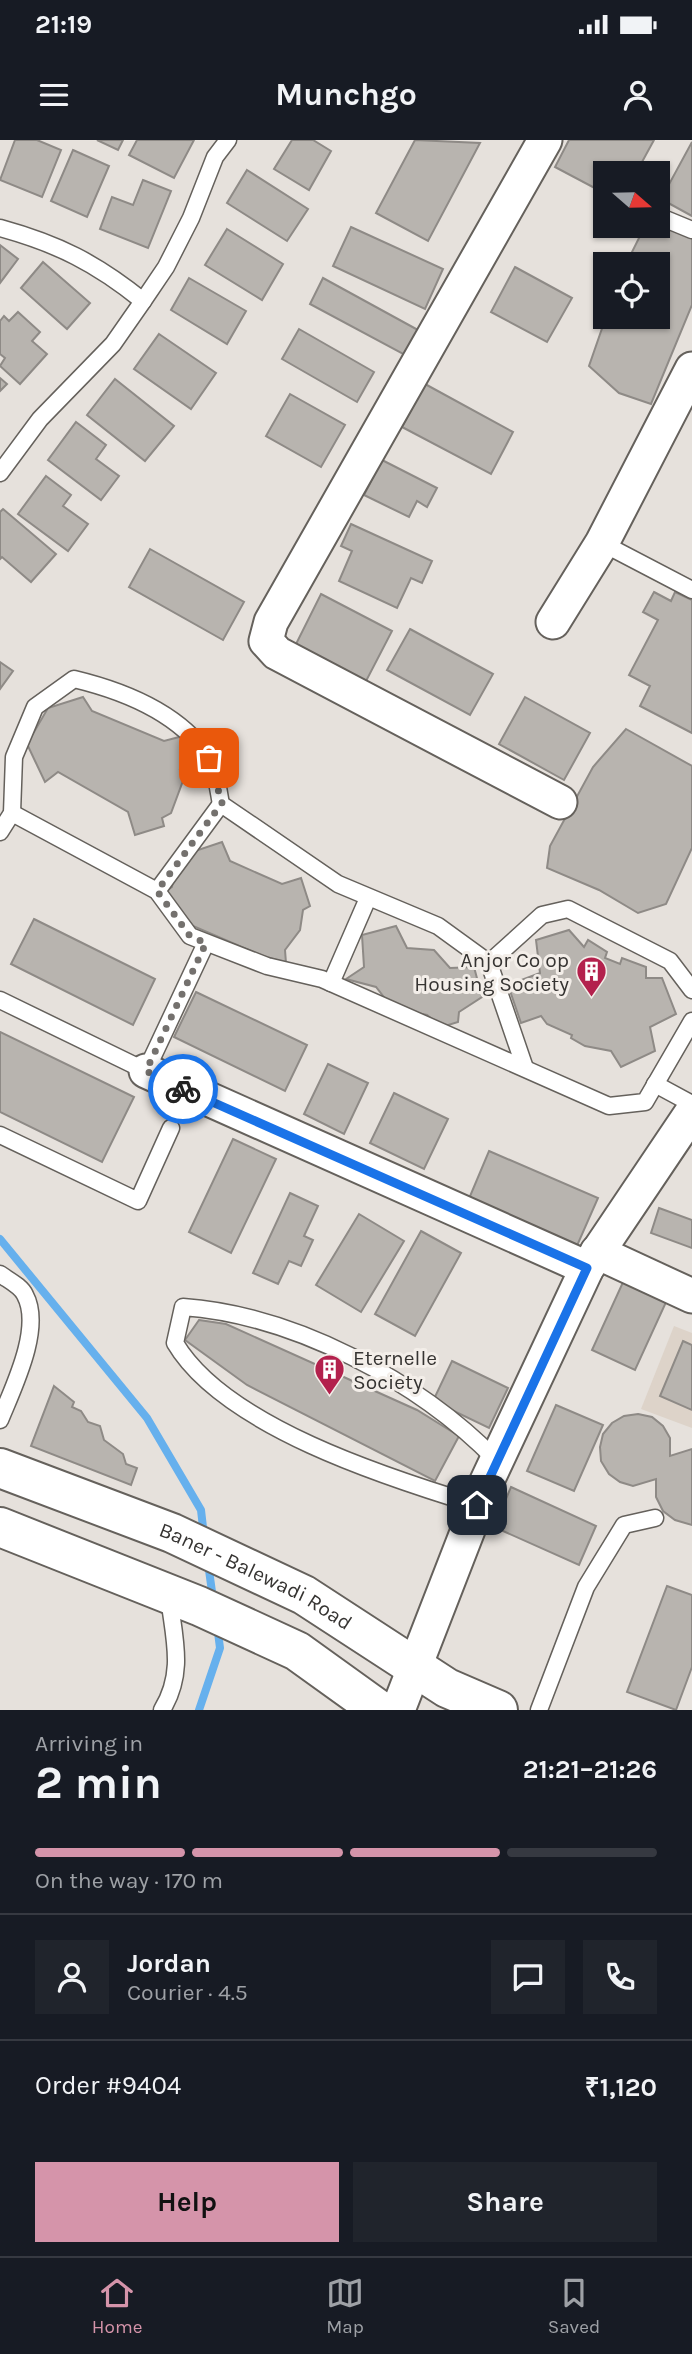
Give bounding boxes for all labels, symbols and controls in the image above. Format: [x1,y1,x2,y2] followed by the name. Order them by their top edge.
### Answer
[35,9,92,40] text: 21:19
[35,76,73,114] icon: menu
[275,76,417,113] text: Munchgo
[619,76,657,114] icon: person
[593,161,670,238] north arrow
[593,161,670,329] map controls
[593,252,670,329] button: locate
[179,728,239,788] pin
[190,739,228,777] icon: bag
[414,948,569,996] place label: Anjor Co op Housing Society
[575,955,609,999] building icon: Anjor Co op Housing Society
[148,1054,218,1124] courier
[164,1070,202,1108] icon: bike
[353,1346,437,1394] place label: Eternelle Society
[313,1353,347,1397] building icon: Eternelle Society
[447,1475,507,1535] pin
[458,1486,496,1524] icon: home
[156,1517,357,1635] street label: Baner - Balewadi Road
[35,1730,143,1757] text: Arriving in
[523,1754,657,1785] text: 21:21–21:26
[35,1756,162,1810] text: 2 min
[35,1867,223,1894] text: On the way · 170 m
[35,1940,109,2014] button: person
[491,1940,565,2014] button: chat
[583,1940,657,2014] button: phone
[127,1948,211,1979] text: Jordan
[127,1979,248,2006] text: Courier · 4.5
[35,2070,181,2101] text: Order #9404
[585,2072,657,2103] text: ₹1,120
[35,2162,339,2242] button: Help
[353,2162,657,2242] button: Share
[92,2274,142,2338] tab: Home
[326,2274,364,2338] tab: Map
[548,2274,600,2338] tab: Saved

